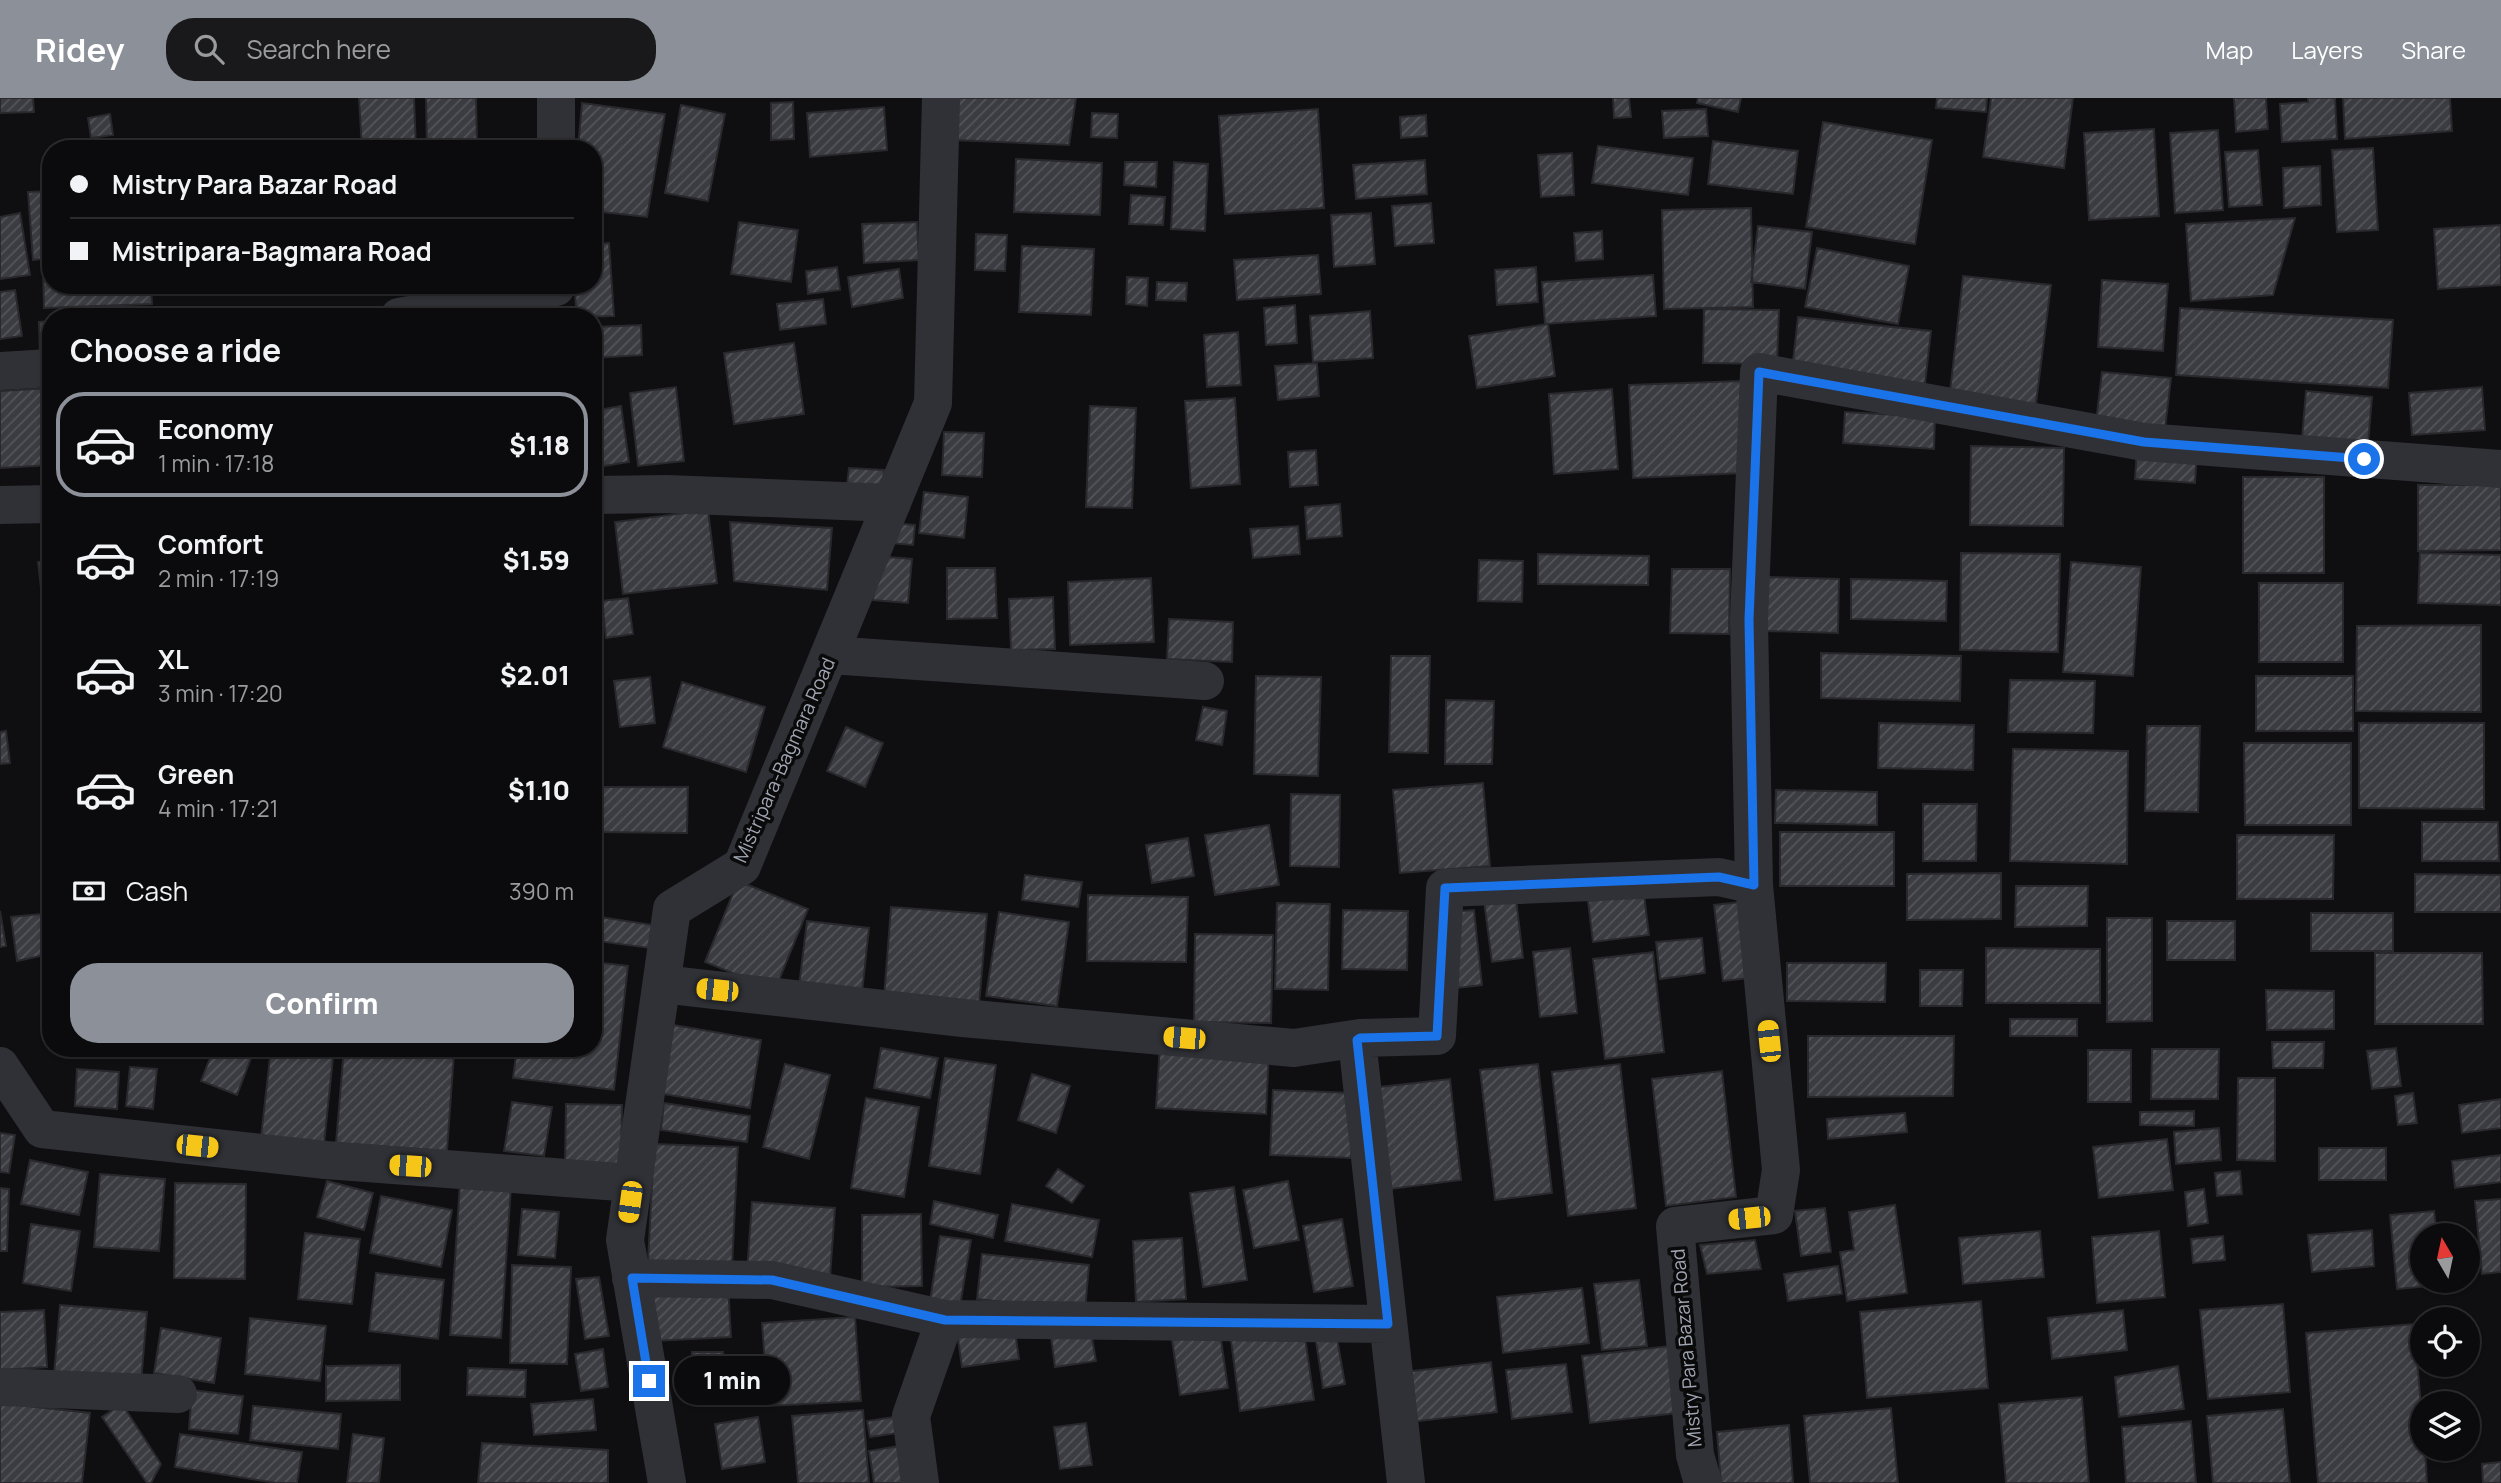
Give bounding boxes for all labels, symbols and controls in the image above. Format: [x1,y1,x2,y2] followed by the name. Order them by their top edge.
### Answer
[166,18,656,81] search box
[35,27,124,72] text: Ridey
[190,30,228,68] icon: search
[246,31,391,67] text: Search here
[2206,33,2253,66] text: Map
[2291,33,2363,66] text: Layers
[2401,33,2466,66] text: Share
[112,166,397,202] text: Mistry Para Bazar Road
[112,233,432,269] text: Mistripara-Bagmara Road
[70,328,281,372] text: Choose a ride
[158,411,273,447] text: Economy
[74,413,137,476] icon: car
[509,427,570,463] text: $1.18
[2348,443,2380,475] route start
[158,447,274,479] text: 1 min · 17:18
[158,526,264,562] text: Comfort
[74,528,137,591] icon: car
[503,542,570,578] text: $1.59
[158,562,279,594] text: 2 min · 17:19
[158,641,189,677] text: XL
[74,643,137,706] icon: car
[727,653,841,867] street label: Mistripara-Bagmara Road
[500,657,570,693] text: $2.01
[158,677,283,709] text: 3 min · 17:20
[158,756,234,792] text: Green
[74,758,137,821] icon: car
[508,772,570,808] text: $1.10
[158,792,279,824] text: 4 min · 17:21
[70,872,108,910] icon: cash
[126,873,188,909] text: Cash
[509,875,574,907] text: 390 m
[70,963,574,1043] button: Confirm
[696,977,739,1003] car
[1757,1019,1782,1063] car
[1163,1026,1206,1050] car
[176,1133,219,1159] car
[389,1154,432,1178] car
[617,1180,644,1224] car
[1728,1205,1771,1231] car
[2410,1223,2480,1293] north arrow
[2410,1223,2480,1461] map controls
[1664,1248,1708,1448] street label: Mistry Para Bazar Road
[2410,1307,2480,1377] button: locate
[674,1356,789,1406] callout: 1 min
[703,1364,761,1396] text: 1 min
[633,1365,665,1397] route end
[2410,1391,2480,1461] button: layers

